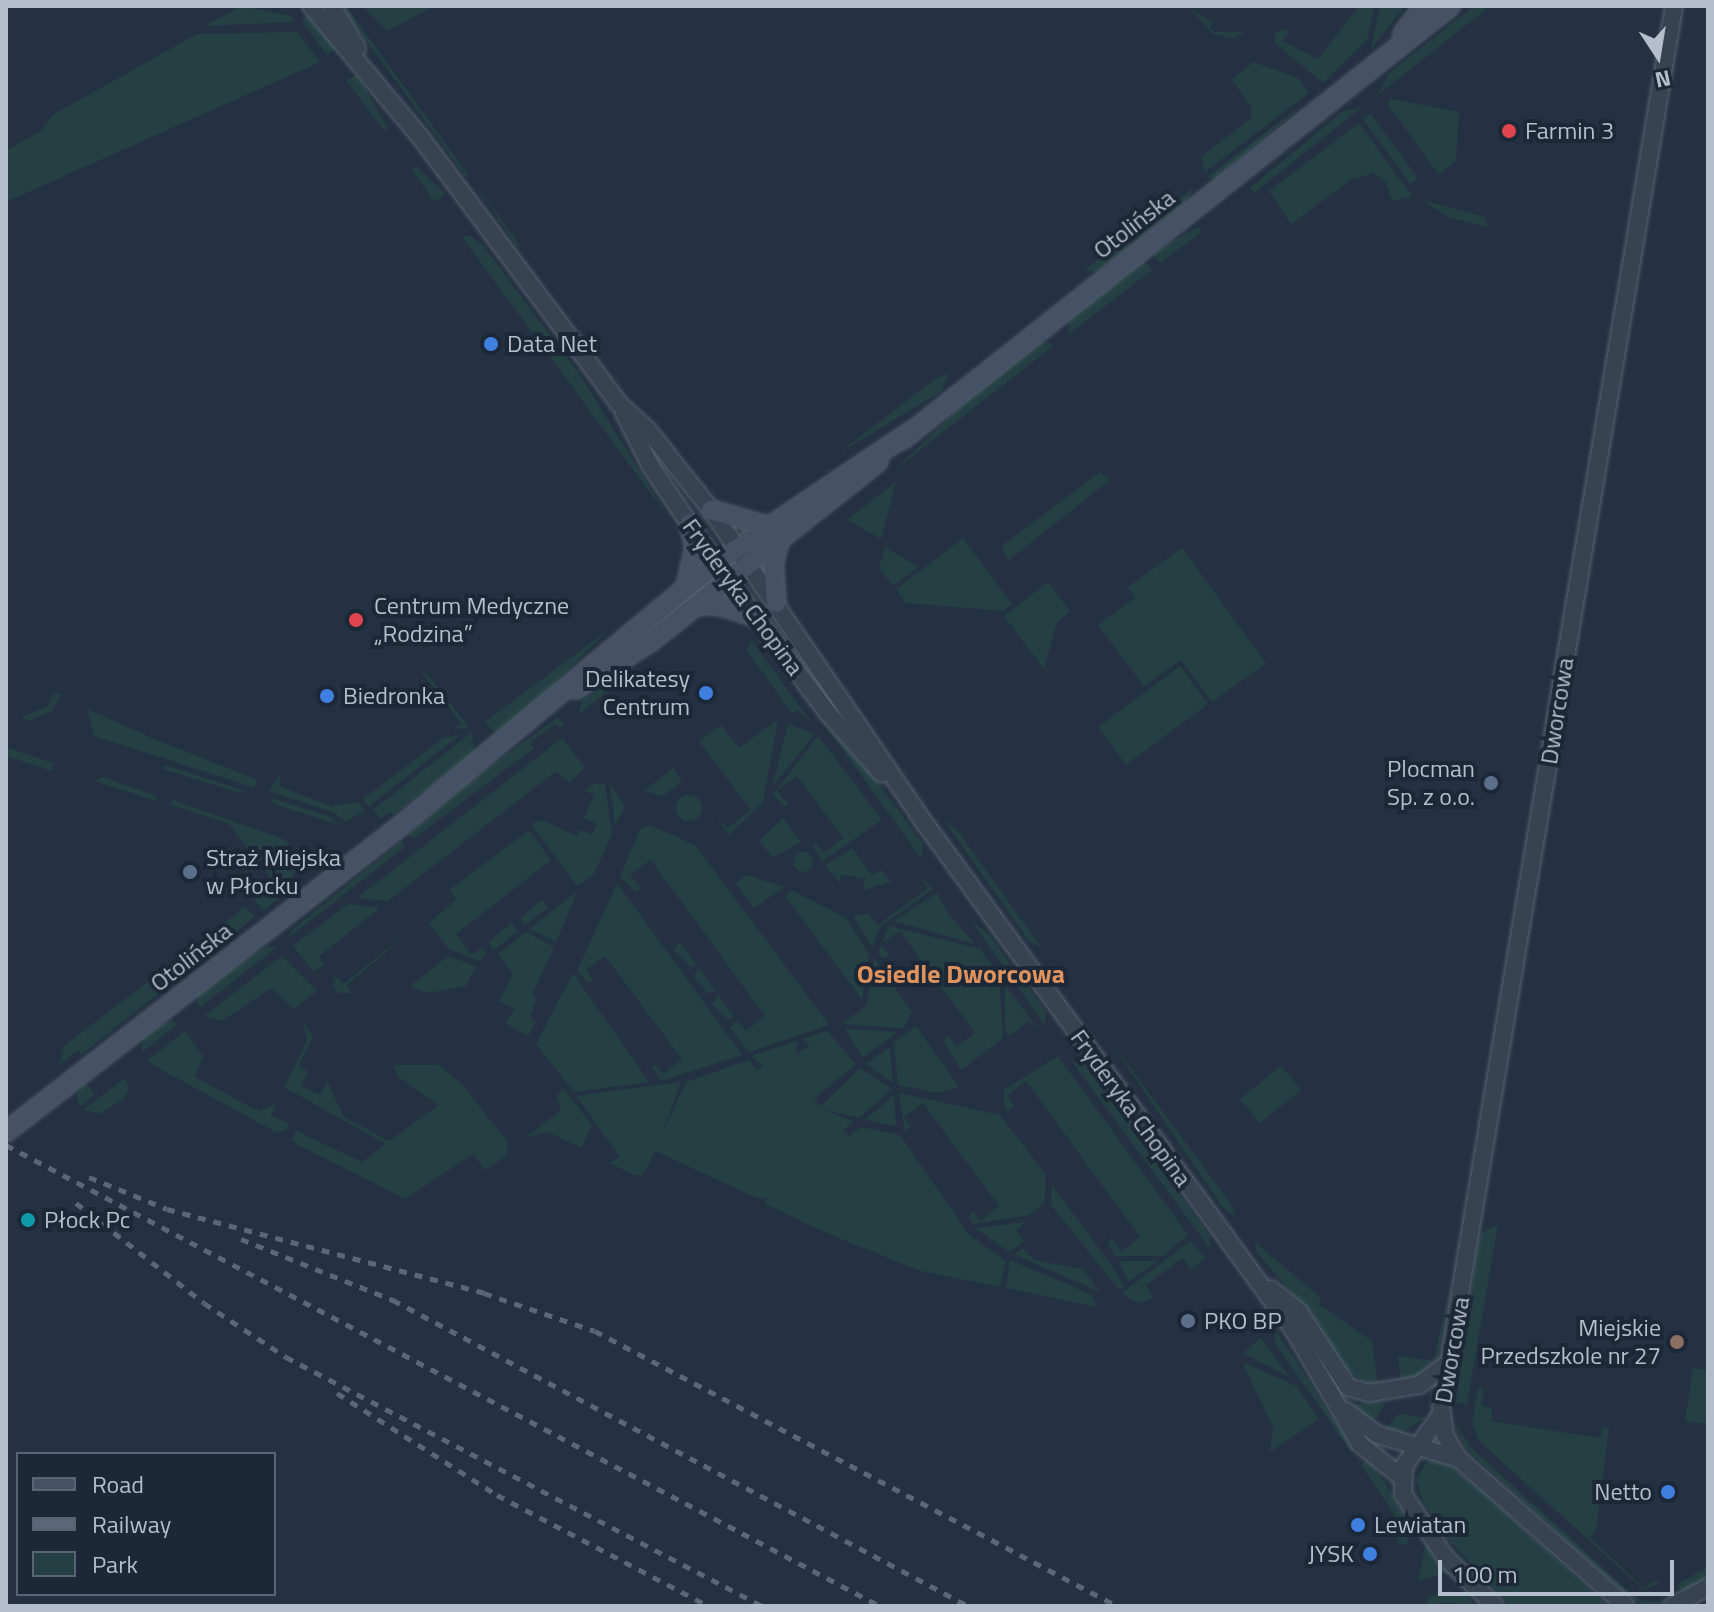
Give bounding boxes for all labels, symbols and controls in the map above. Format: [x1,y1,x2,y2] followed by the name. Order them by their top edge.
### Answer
[1618,16,1698,96] north arrow
[1652,61,1674,98] text: N
[1525,117,1614,145] place label: Farmin 3
[1500,122,1518,140] marker: Farmin 3
[1088,183,1180,265] street label: Otolińska
[507,330,597,358] place label: Data Net
[482,335,500,353] marker: Data Net
[676,513,810,681] street label: Fryderyka Chopina
[374,592,569,648] place label: Centrum Medyczne „Rodzina”
[345,609,367,631] marker: Centrum Medyczne „Rodzina”
[1534,656,1580,766] street label: Dworcowa
[585,665,690,721] place label: Delikatesy Centrum
[343,682,445,710] place label: Biedronka
[697,684,715,702] marker: Delikatesy Centrum
[318,687,336,705] marker: Biedronka
[1387,755,1475,811] place label: Plocman Sp. z o.o.
[1482,774,1500,792] marker: Plocman Sp. z o.o.
[206,844,341,900] place label: Straż Miejska w Płocku
[181,863,199,881] marker: Straż Miejska w Płocku
[145,916,237,998] street label: Otolińska
[857,958,1065,990] district label: Osiedle Dworcowa
[1064,1024,1198,1192] street label: Fryderyka Chopina
[44,1206,130,1234] place label: Płock Pc
[19,1211,37,1229] marker: Płock Pc
[1428,1295,1476,1405] street label: Dworcowa
[1204,1307,1282,1335] place label: PKO BP
[1179,1312,1197,1330] marker: PKO BP
[1481,1314,1661,1370] place label: Miejskie Przedszkole nr 27
[1668,1333,1686,1351] marker: Miejskie Przedszkole nr 27
[16,1452,276,1596] legend
[92,1466,144,1502] text: Road
[1594,1478,1652,1506] place label: Netto
[1659,1483,1677,1501] marker: Netto
[92,1506,171,1542] text: Railway
[1374,1511,1466,1539] place label: Lewiatan
[1349,1516,1367,1534] marker: Lewiatan
[1308,1540,1354,1568] place label: JYSK
[1442,1544,1678,1594] scale bar
[1361,1545,1379,1563] marker: JYSK
[92,1546,138,1582] text: Park
[1452,1556,1518,1592] text: 100 m

